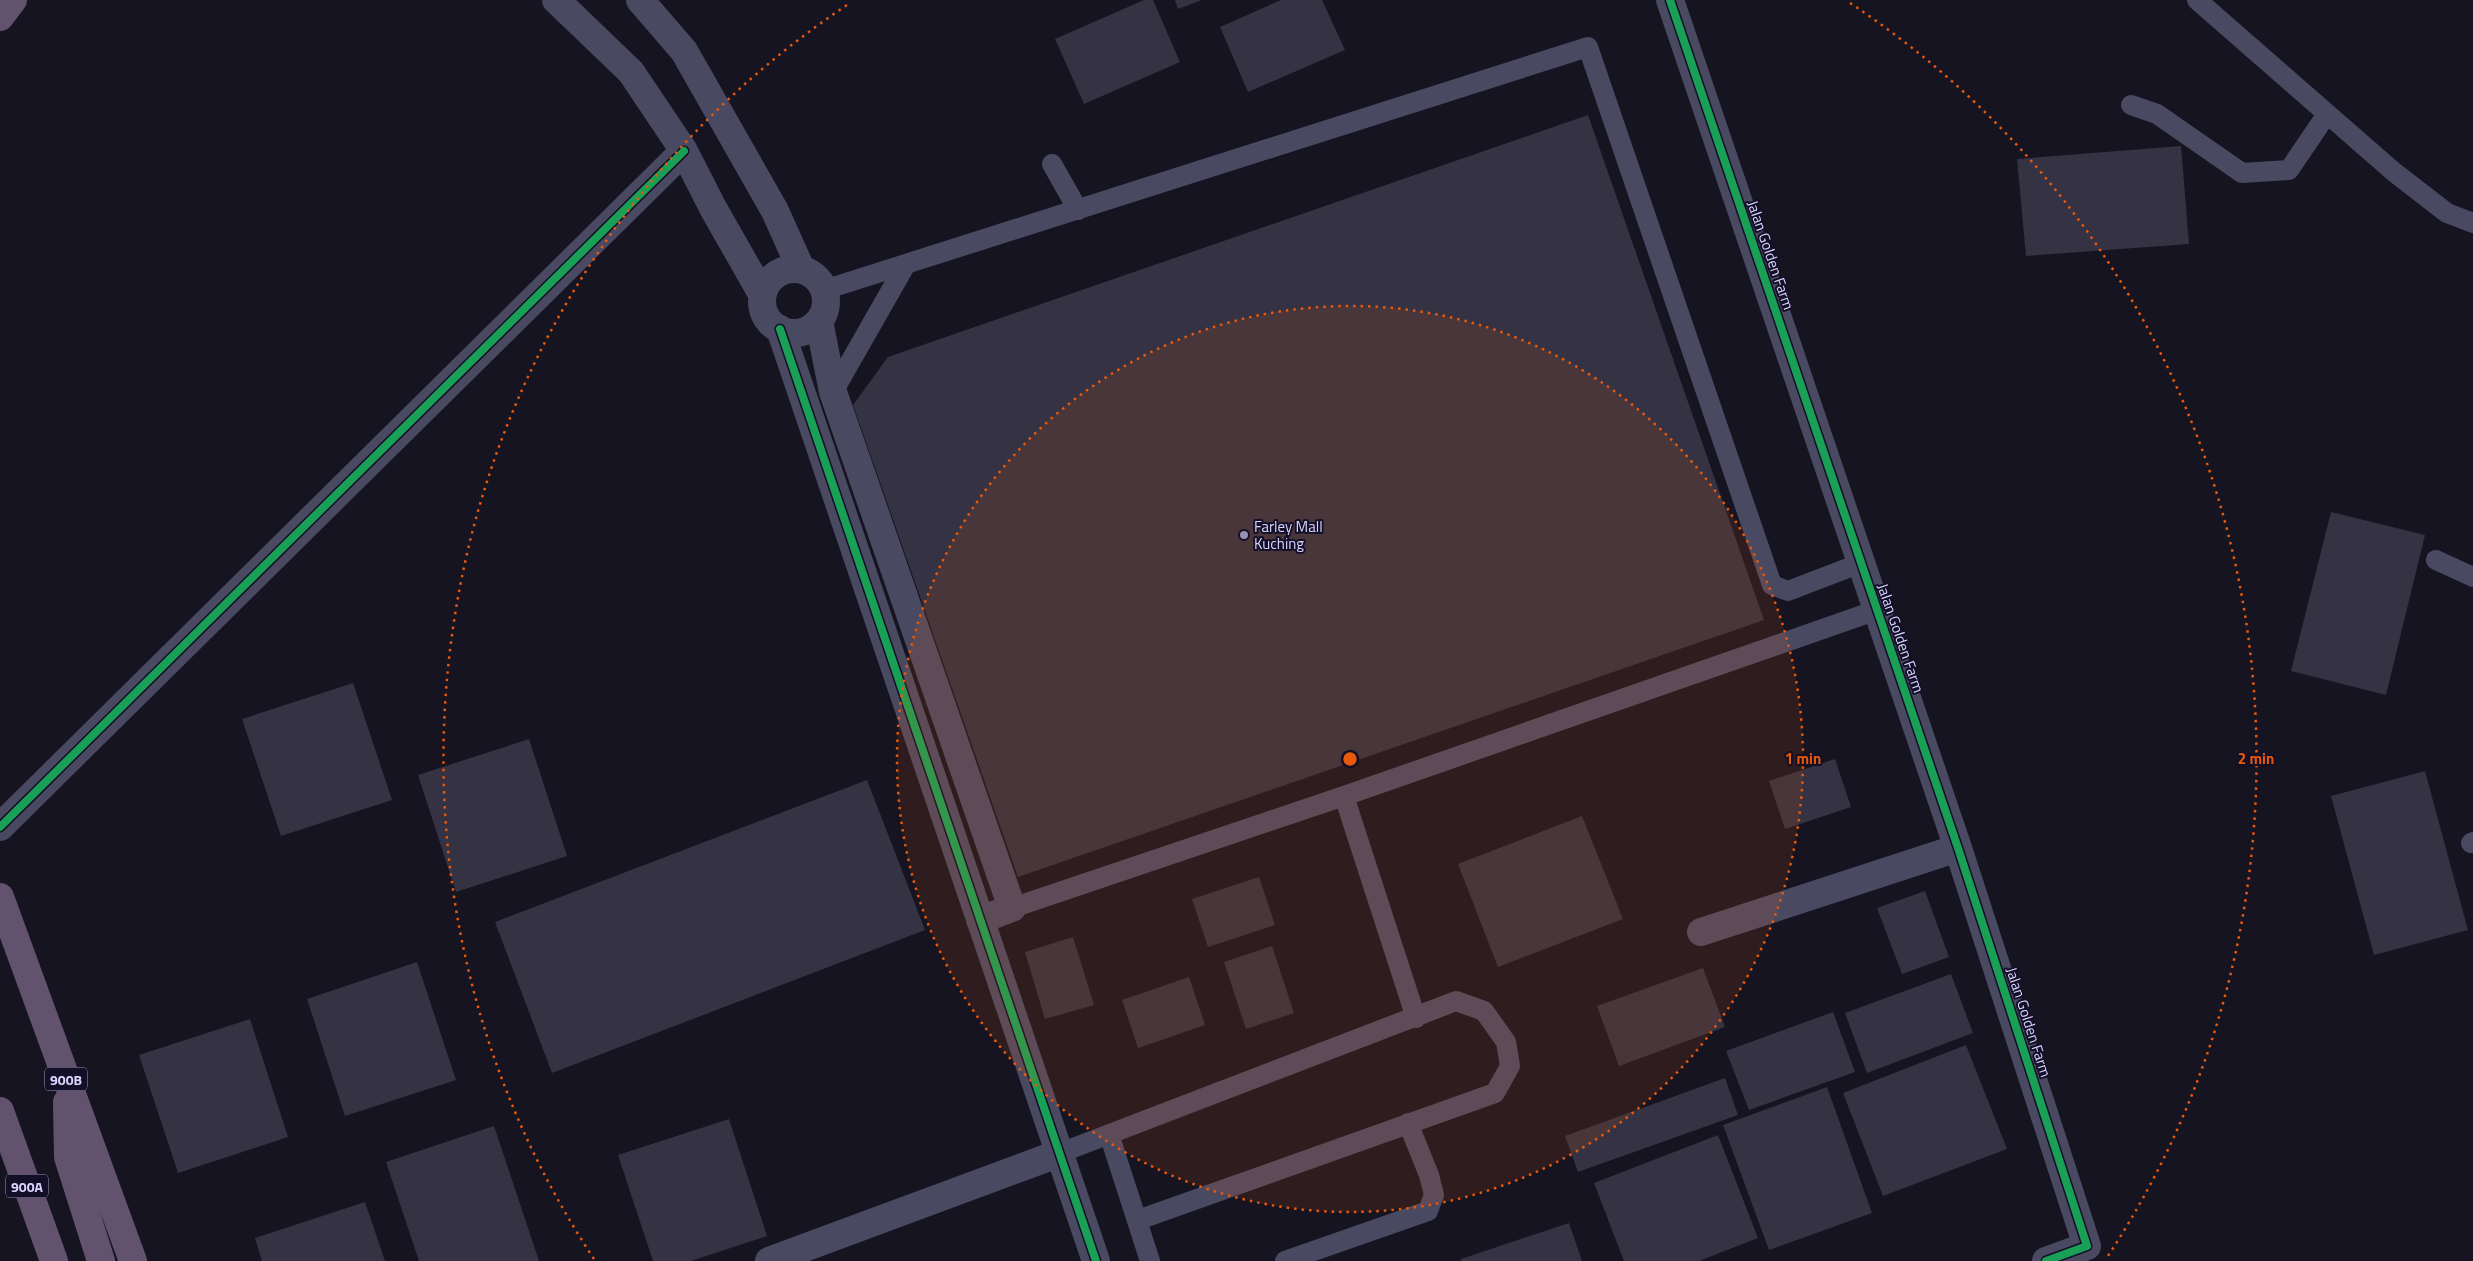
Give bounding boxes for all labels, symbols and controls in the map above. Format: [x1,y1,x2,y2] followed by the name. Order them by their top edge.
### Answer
[1742,197,1800,313] street label: Jalan Golden Farm
[1254,515,1323,555] place label: Farley Mall Kuching
[1238,529,1250,541] marker: Farley Mall Kuching
[1872,580,1930,696] street label: Jalan Golden Farm
[1785,747,1821,770] text: 1 min
[2238,747,2274,770] text: 2 min
[1341,750,1359,768] centre of rings
[2000,964,2058,1080] street label: Jalan Golden Farm
[45,1068,87,1090] road number: 900B
[6,1174,48,1198] road number: 900A

